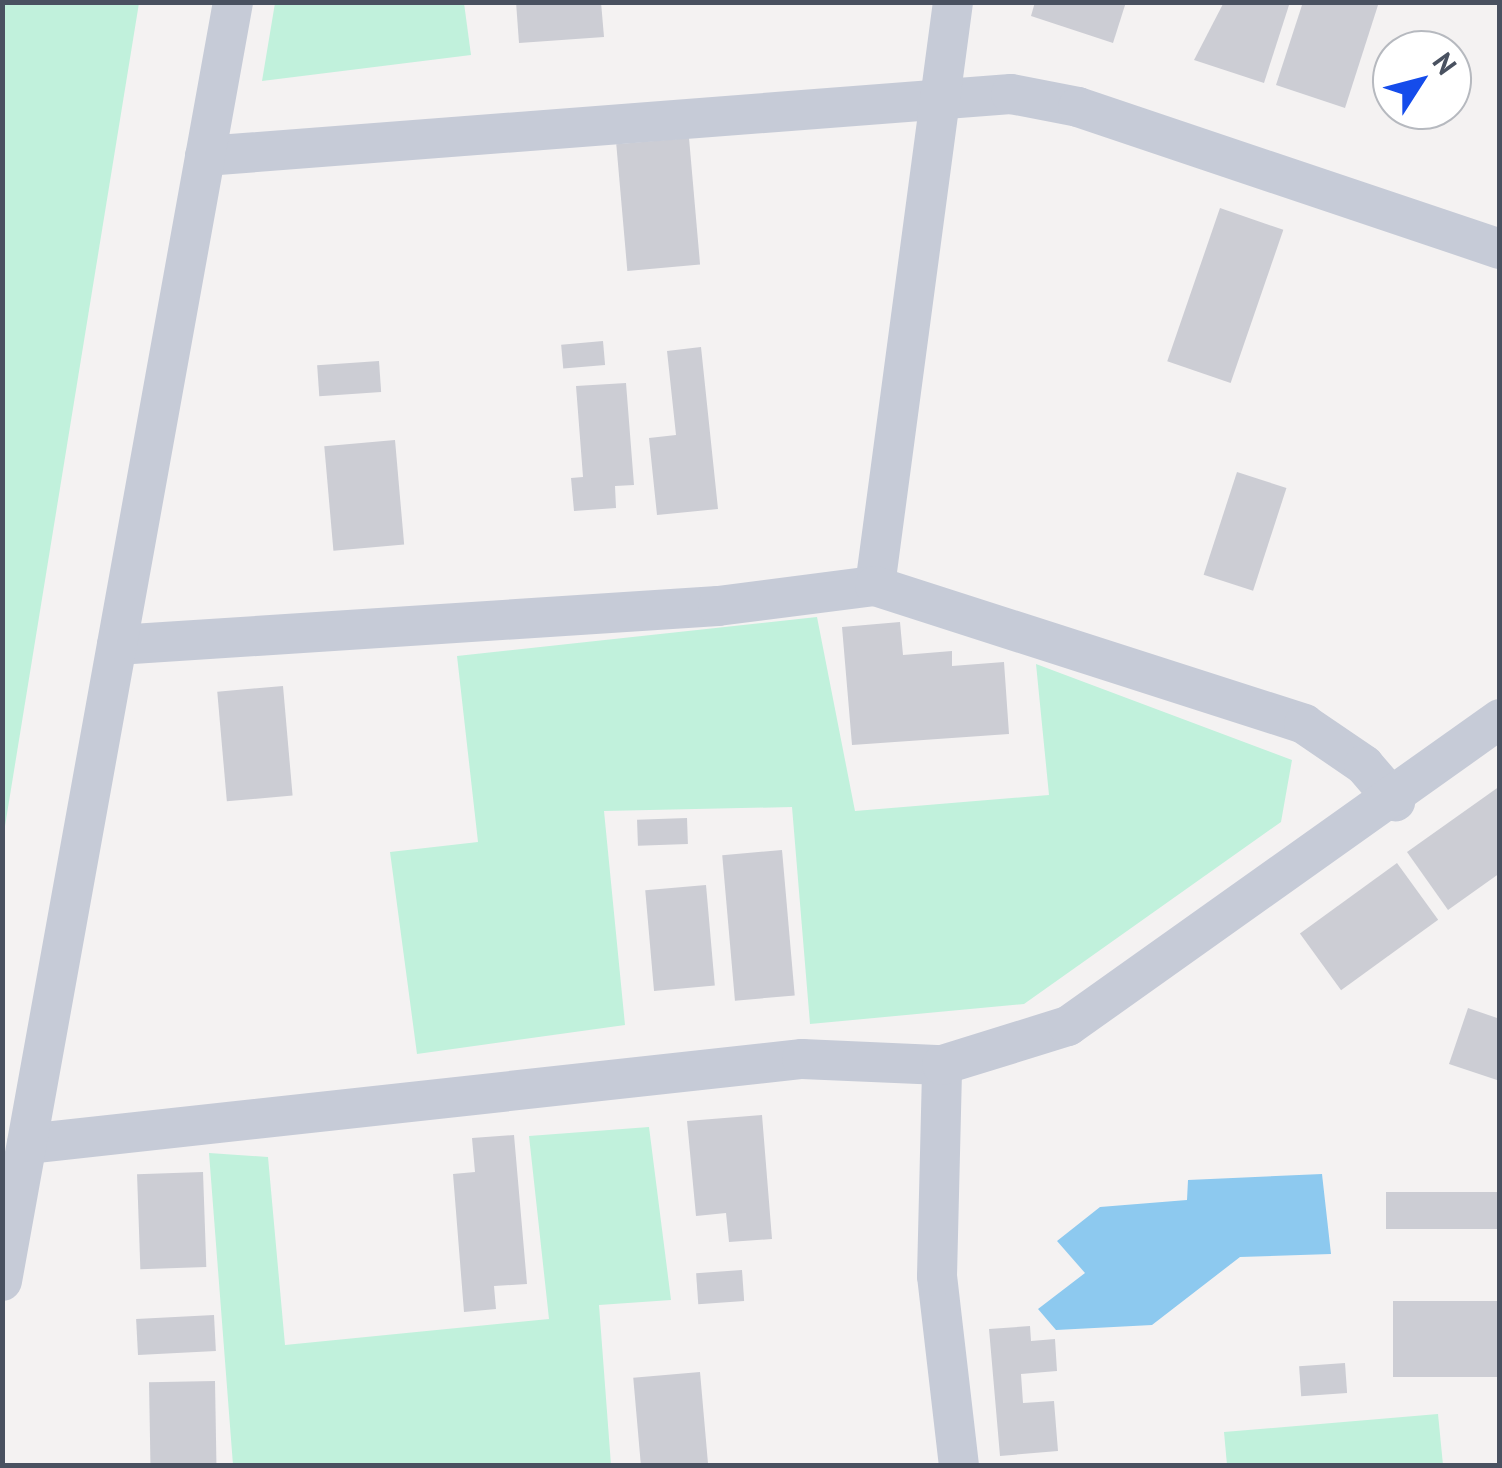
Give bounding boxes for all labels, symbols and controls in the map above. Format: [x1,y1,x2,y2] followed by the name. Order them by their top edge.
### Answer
[1372,30,1472,130] north arrow
[1425,45,1465,82] text: N

